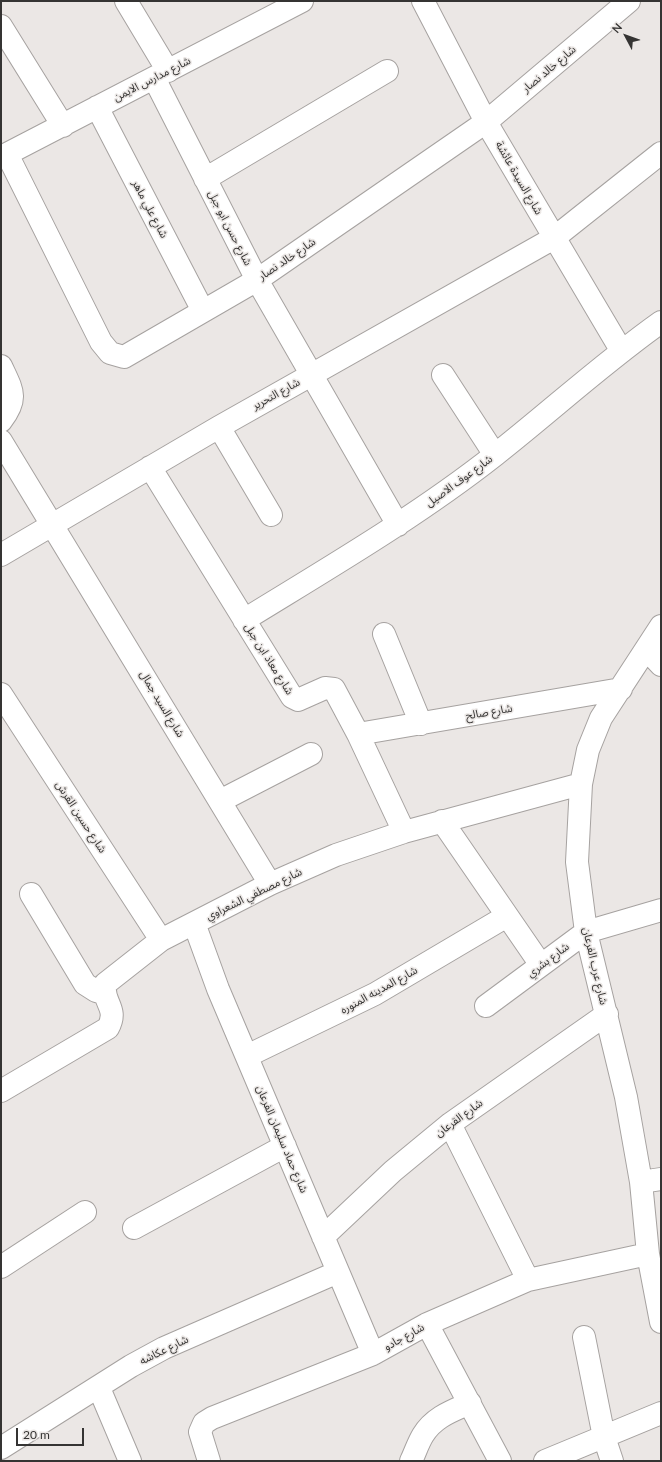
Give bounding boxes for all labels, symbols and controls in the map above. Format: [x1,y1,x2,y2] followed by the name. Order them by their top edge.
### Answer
[606,16,646,56] north arrow
[609,20,624,35] text: N
[519,43,579,95] street label: شارع خالد نصار
[111,54,193,104] street label: شارع مدارس الايمن
[493,139,545,217] street label: شارع السيدة عائشة
[129,178,171,240] street label: شارع علي ماهر
[205,188,255,268] street label: شارع حسن ابو جبل
[256,235,318,283] street label: شارع خالد نصار
[250,375,302,413] street label: شارع التحرير
[423,452,495,510] street label: شارع عوف الاصيل
[242,621,296,697] street label: شارع معاذ ابن جبل
[137,668,187,740] street label: شارع السيد جمال
[465,701,513,723] street label: شارع صالح
[53,778,109,856] street label: شارع حسين القرش
[204,865,304,923] street label: شارع مصطفي الشعراوي
[580,926,610,1006] street label: شارع عرب الفرعان
[524,940,572,980] street label: شارع بشري
[338,963,420,1017] street label: شارع المدينه المنوره
[253,1083,311,1195] street label: شارع حماد سليمان الفرعان
[433,1096,485,1140] street label: شارع القرعان
[382,1321,426,1353] street label: شارع جادو
[137,1333,191,1367] street label: شارع عكاشه
[18,1420,86,1446] scale bar
[23,1427,50,1442] text: 20 m

